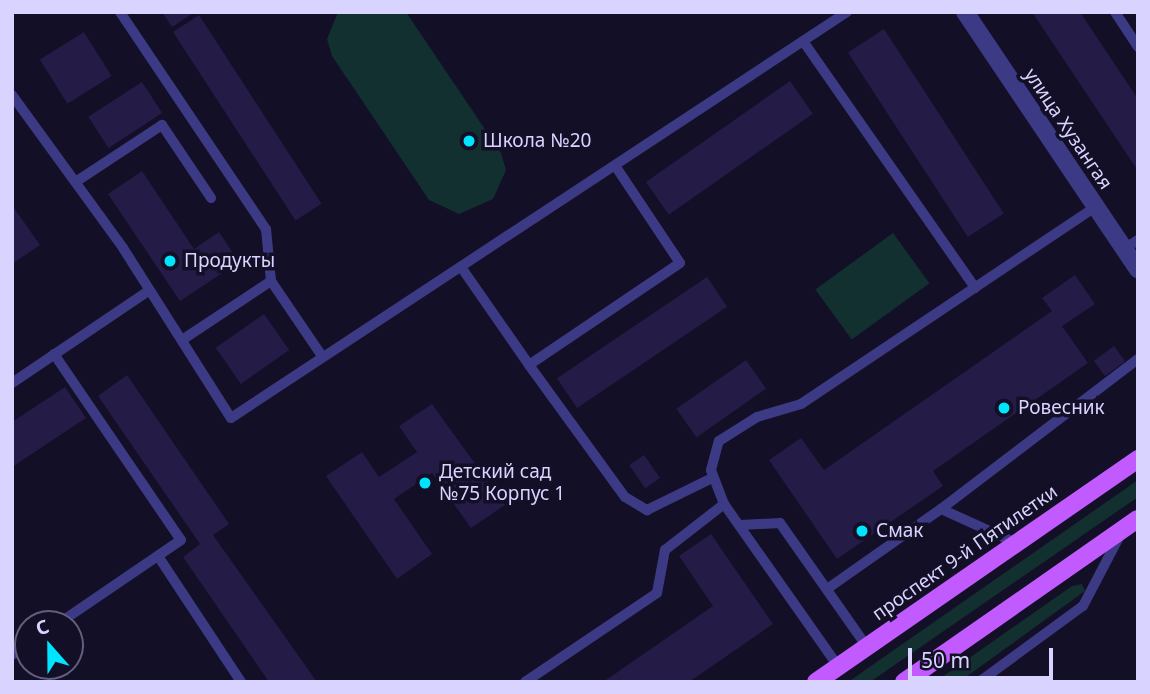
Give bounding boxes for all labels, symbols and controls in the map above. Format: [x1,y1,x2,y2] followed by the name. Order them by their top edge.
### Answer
[1019,64,1117,194] street label: улица Хузангая
[483,130,591,152] place label: Школа №20
[461,133,477,149] marker: Школа №20
[184,250,275,272] place label: Продукты
[162,253,178,269] marker: Продукты
[1018,397,1105,419] place label: Ровесник
[996,400,1012,416] marker: Ровесник
[439,461,565,505] place label: Детский сад №75 Корпус 1
[417,475,433,491] marker: Детский сад №75 Корпус 1
[868,480,1062,626] street label: проспект 9-й Пятилетки
[876,520,923,542] place label: Смак
[854,523,870,539] marker: Смак
[14,610,84,680] north arrow
[32,613,53,642] text: С
[912,634,1057,678] scale bar
[921,646,970,674] text: 50 m

